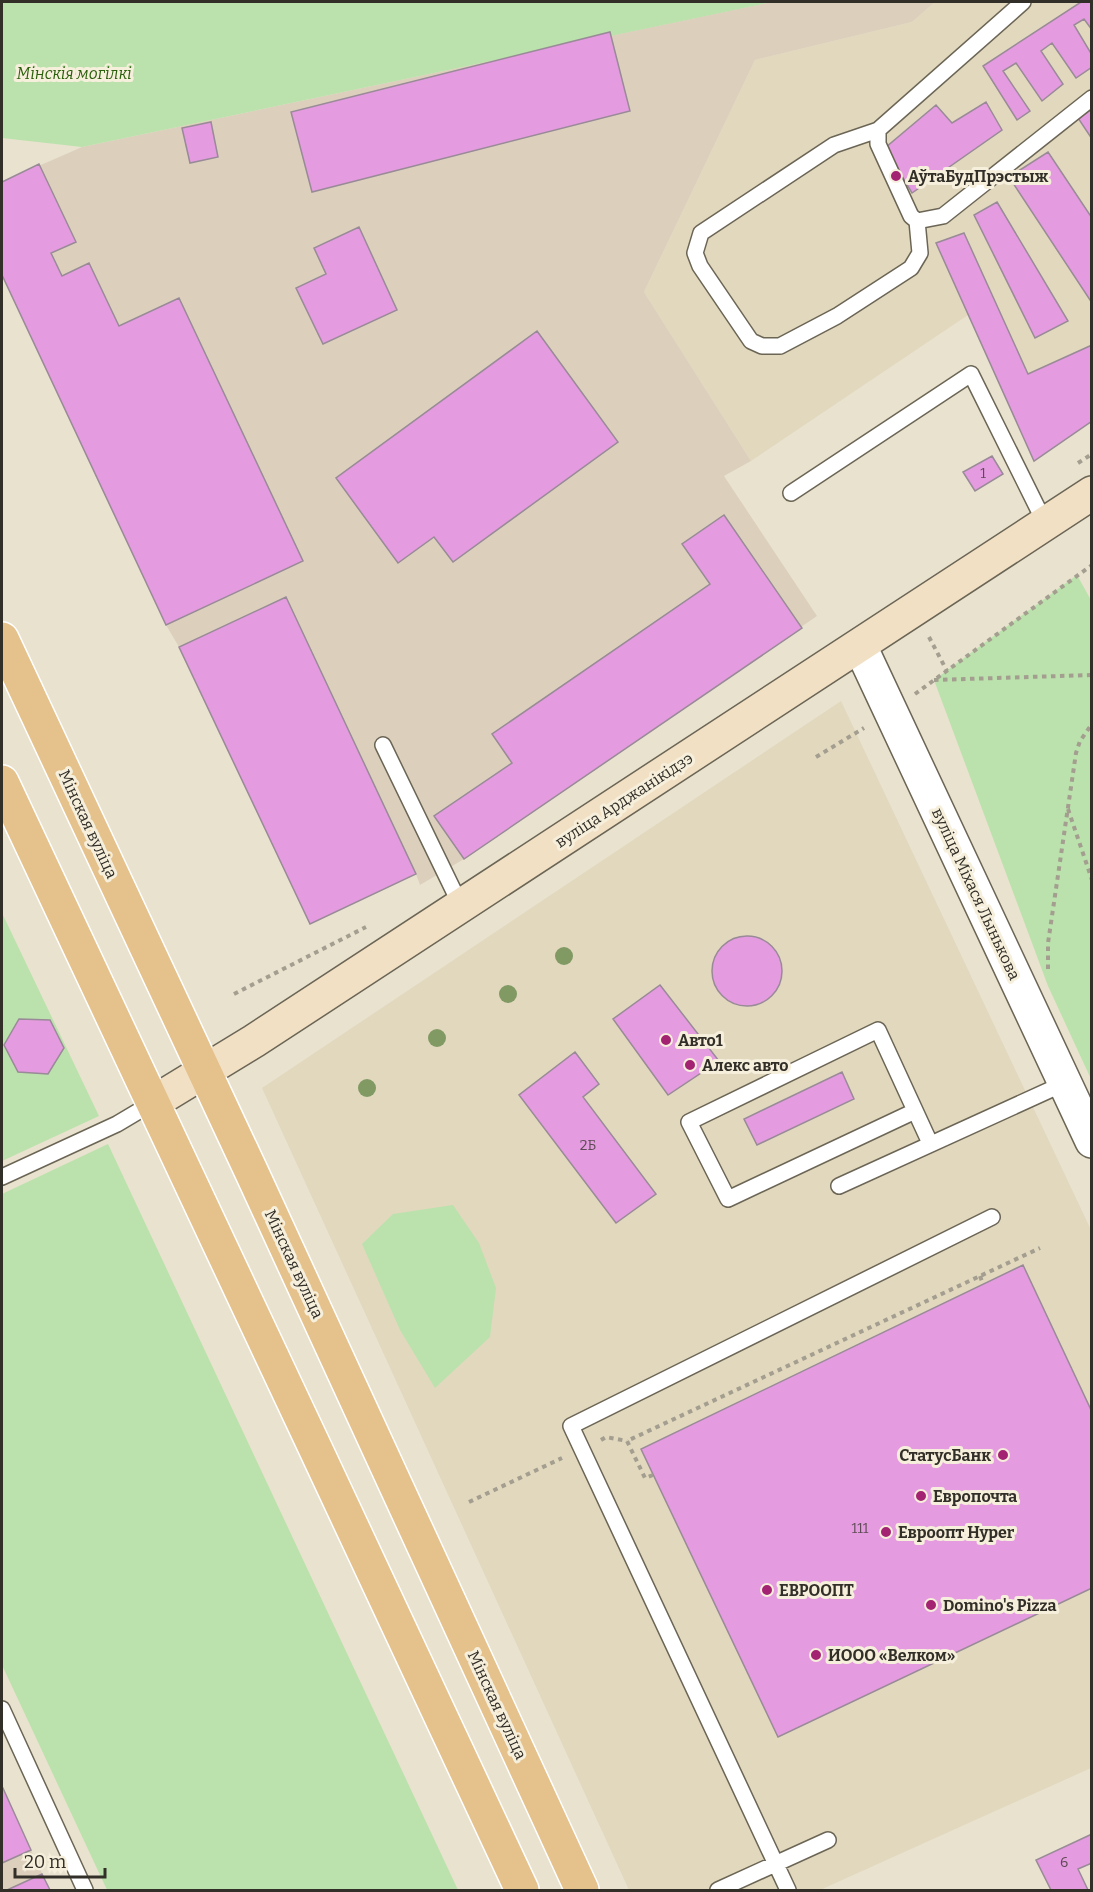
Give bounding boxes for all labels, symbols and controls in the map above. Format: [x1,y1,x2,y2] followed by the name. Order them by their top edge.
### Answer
[16,64,132,83] park label: Мінскія могілкі
[908,167,1049,186] place label: АўтаБудПрэстыж
[889,169,903,183] marker: АўтаБудПрэстыж
[980,465,986,482] house number: 1
[552,748,696,852] street label: вуліца Арджанікідзэ
[55,767,122,881] street label: Мінская вуліца
[928,805,1024,983] street label: вуліца Міхася Лынькова
[678,1031,723,1050] place label: Авто1
[659,1033,673,1047] marker: Авто1
[702,1056,788,1075] place label: Алекс авто
[683,1058,697,1072] marker: Алекс авто
[580,1137,596,1154] house number: 2Б
[261,1207,328,1321] street label: Мінская вуліца
[899,1446,991,1465] place label: СтатусБанк
[996,1448,1010,1462] marker: СтатусБанк
[933,1487,1017,1506] place label: Европочта
[914,1489,928,1503] marker: Европочта
[851,1520,869,1537] house number: 111
[898,1523,1015,1542] place label: Евроопт Hyper
[879,1525,893,1539] marker: Евроопт Hyper
[779,1581,854,1600] place label: ЕВРООПТ
[760,1583,774,1597] marker: ЕВРООПТ
[943,1596,1057,1615] place label: Domino's Pizza
[924,1598,938,1612] marker: Domino's Pizza
[828,1646,955,1665] place label: ИООО «Велком»
[464,1648,531,1762] street label: Мінская вуліца
[809,1648,823,1662] marker: ИООО «Велком»
[15,1841,105,1879] scale bar
[24,1851,66,1873] text: 20 m
[1060,1854,1068,1871] house number: 6

